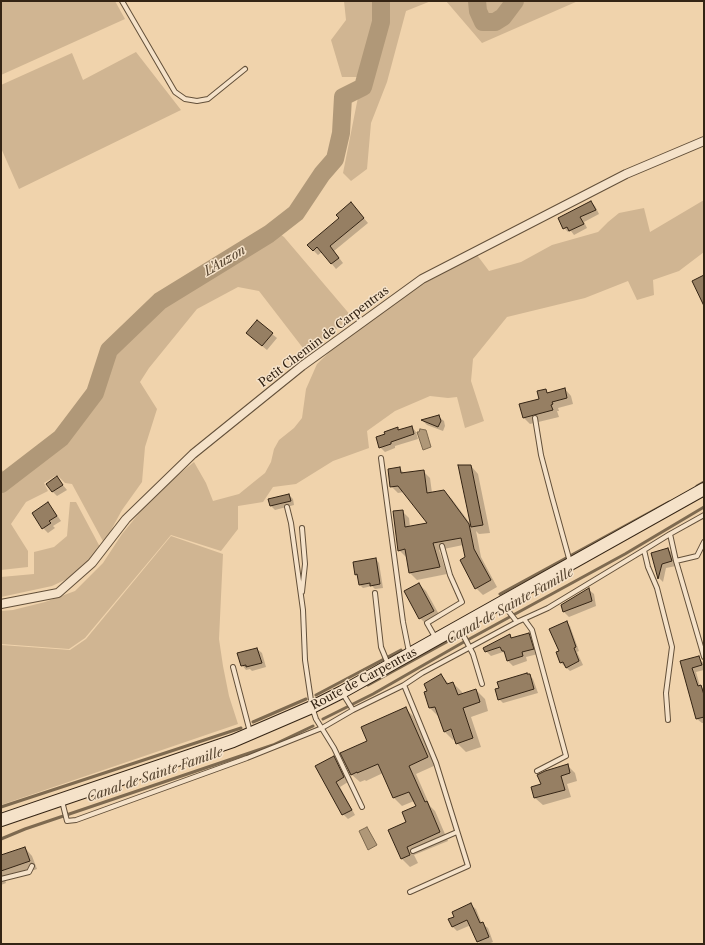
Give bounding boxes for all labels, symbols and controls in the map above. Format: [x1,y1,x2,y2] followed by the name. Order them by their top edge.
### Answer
[201,243,249,279] water label: L'Auzon
[256,283,392,391] street label: Petit Chemin de Carpentras
[444,564,576,648] water label: Canal de Sainte Famille
[309,645,419,713] street label: Route de Carpentras
[85,744,225,806] water label: Canal de Sainte Famille

